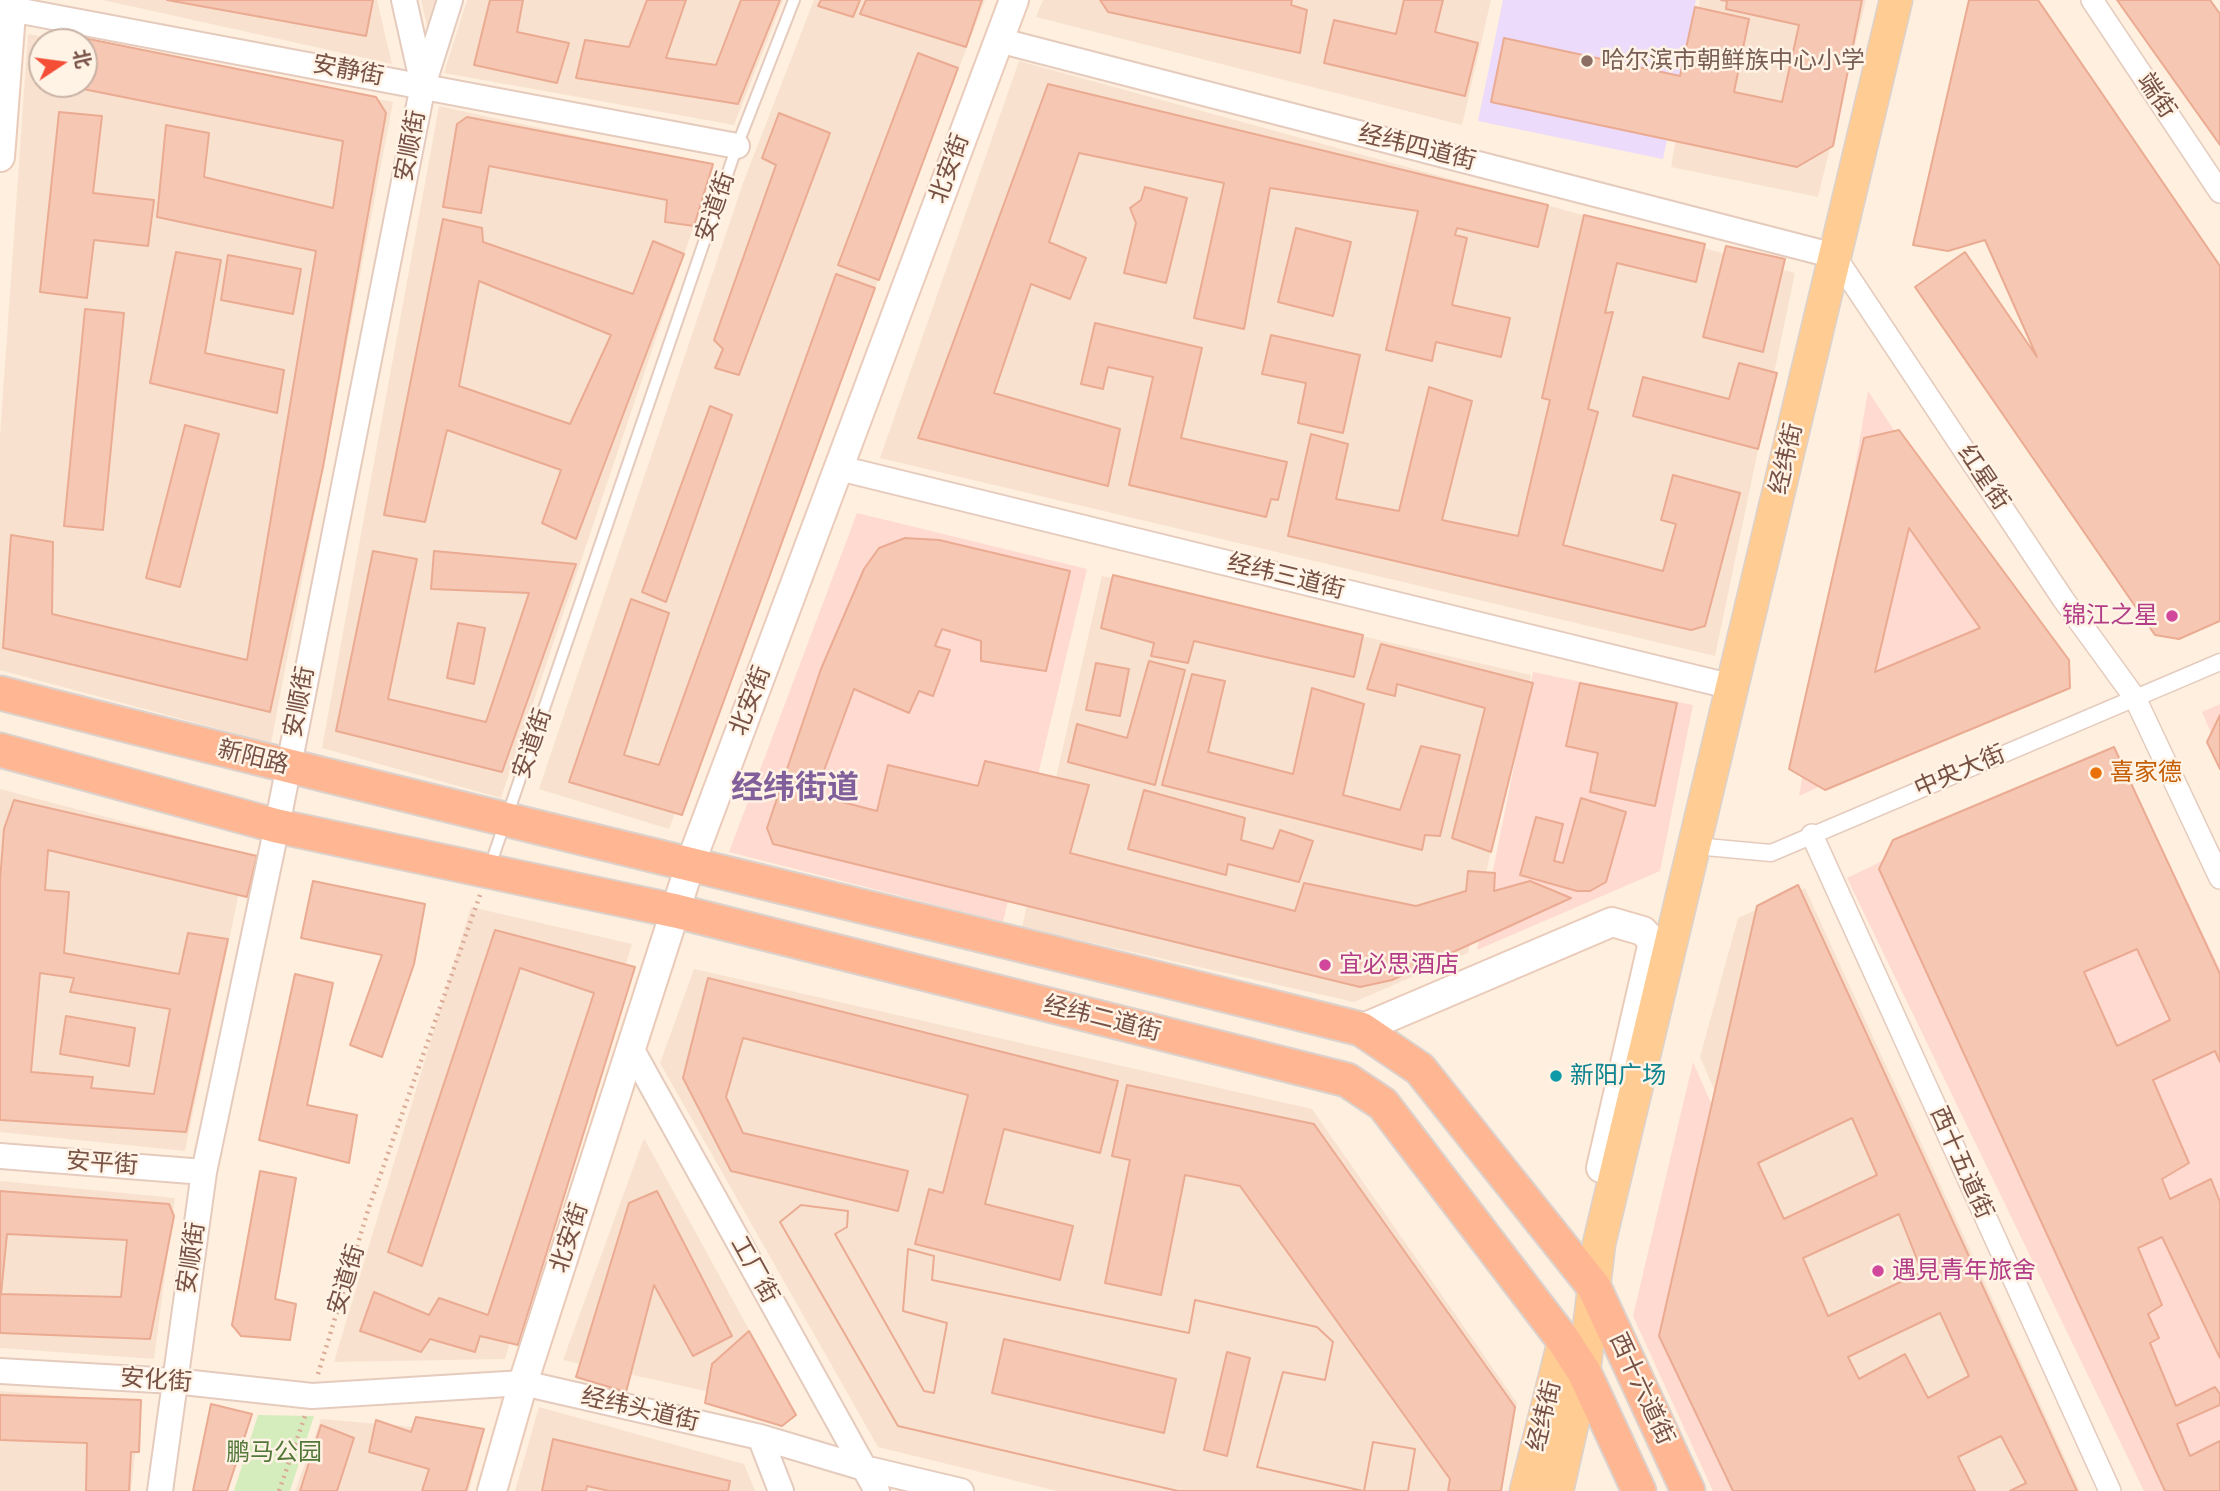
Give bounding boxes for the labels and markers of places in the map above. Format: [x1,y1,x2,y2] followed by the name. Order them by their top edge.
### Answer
[1601,47,1865,75] place label: 哈尔滨市朝鲜族中心小学
[1579,53,1595,69] marker: 哈尔滨市朝鲜族中心小学
[2062,602,2158,630] place label: 锦江之星
[2164,608,2180,624] marker: 锦江之星
[2110,759,2182,787] place label: 喜家德
[2088,765,2104,781] marker: 喜家德
[1339,951,1459,979] place label: 宜必思酒店
[1317,957,1333,973] marker: 宜必思酒店
[1570,1062,1666,1090] place label: 新阳广场
[1548,1068,1564,1084] marker: 新阳广场
[1892,1257,2036,1285] place label: 遇見青年旅舍
[1870,1263,1886,1279] marker: 遇見青年旅舍

